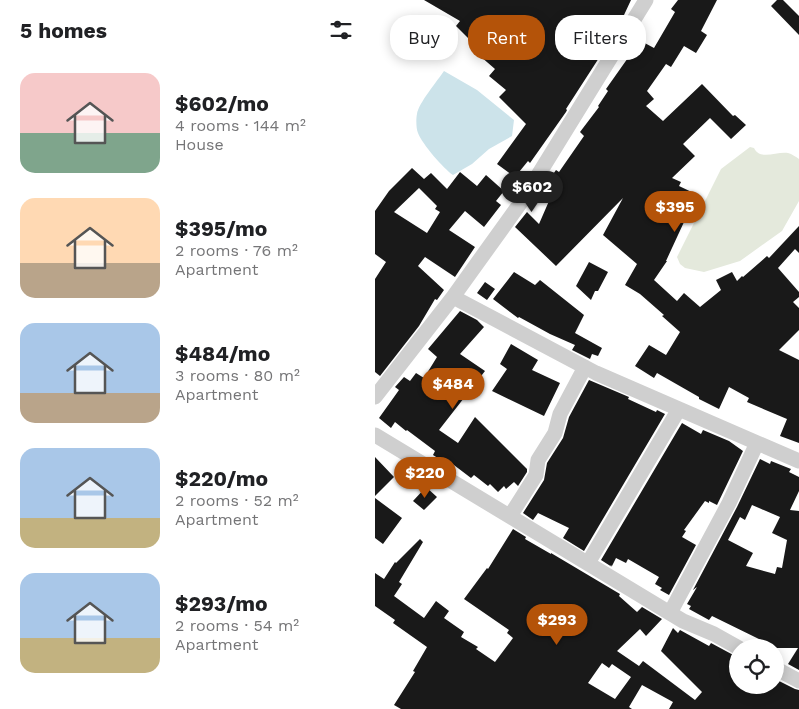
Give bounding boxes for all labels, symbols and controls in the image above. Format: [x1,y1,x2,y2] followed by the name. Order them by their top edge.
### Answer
[390,15,458,60] chip: Buy
[468,15,545,60] chip: Rent
[555,15,646,60] chip: Filters
[327,16,355,44] icon: filters
[20,18,107,43] text: 5 homes
[175,91,269,116] text: $602/mo
[60,93,120,153] icon: home
[175,116,306,135] text: 4 rooms · 144 m²
[175,135,224,154] text: House
[502,170,562,213] pin: $602
[512,177,552,196] text: $602
[645,190,705,233] pin: $395
[656,197,694,216] text: $395
[175,216,267,241] text: $395/mo
[60,218,120,278] icon: home
[175,241,298,260] text: 2 rooms · 76 m²
[175,260,258,279] text: Apartment
[175,341,270,366] text: $484/mo
[60,343,120,403] icon: home
[175,366,300,385] text: 3 rooms · 80 m²
[423,368,483,410] pin: $484
[433,374,473,393] text: $484
[175,385,258,404] text: Apartment
[395,456,455,499] pin: $220
[405,463,445,482] text: $220
[175,466,268,491] text: $220/mo
[60,468,120,528] icon: home
[175,491,299,510] text: 2 rooms · 52 m²
[175,510,258,529] text: Apartment
[175,591,268,616] text: $293/mo
[60,593,120,653] icon: home
[527,604,587,646] pin: $293
[537,610,577,629] text: $293
[175,616,299,635] text: 2 rooms · 54 m²
[175,635,258,654] text: Apartment
[729,639,784,694] map controls
[729,639,784,694] button: locate

